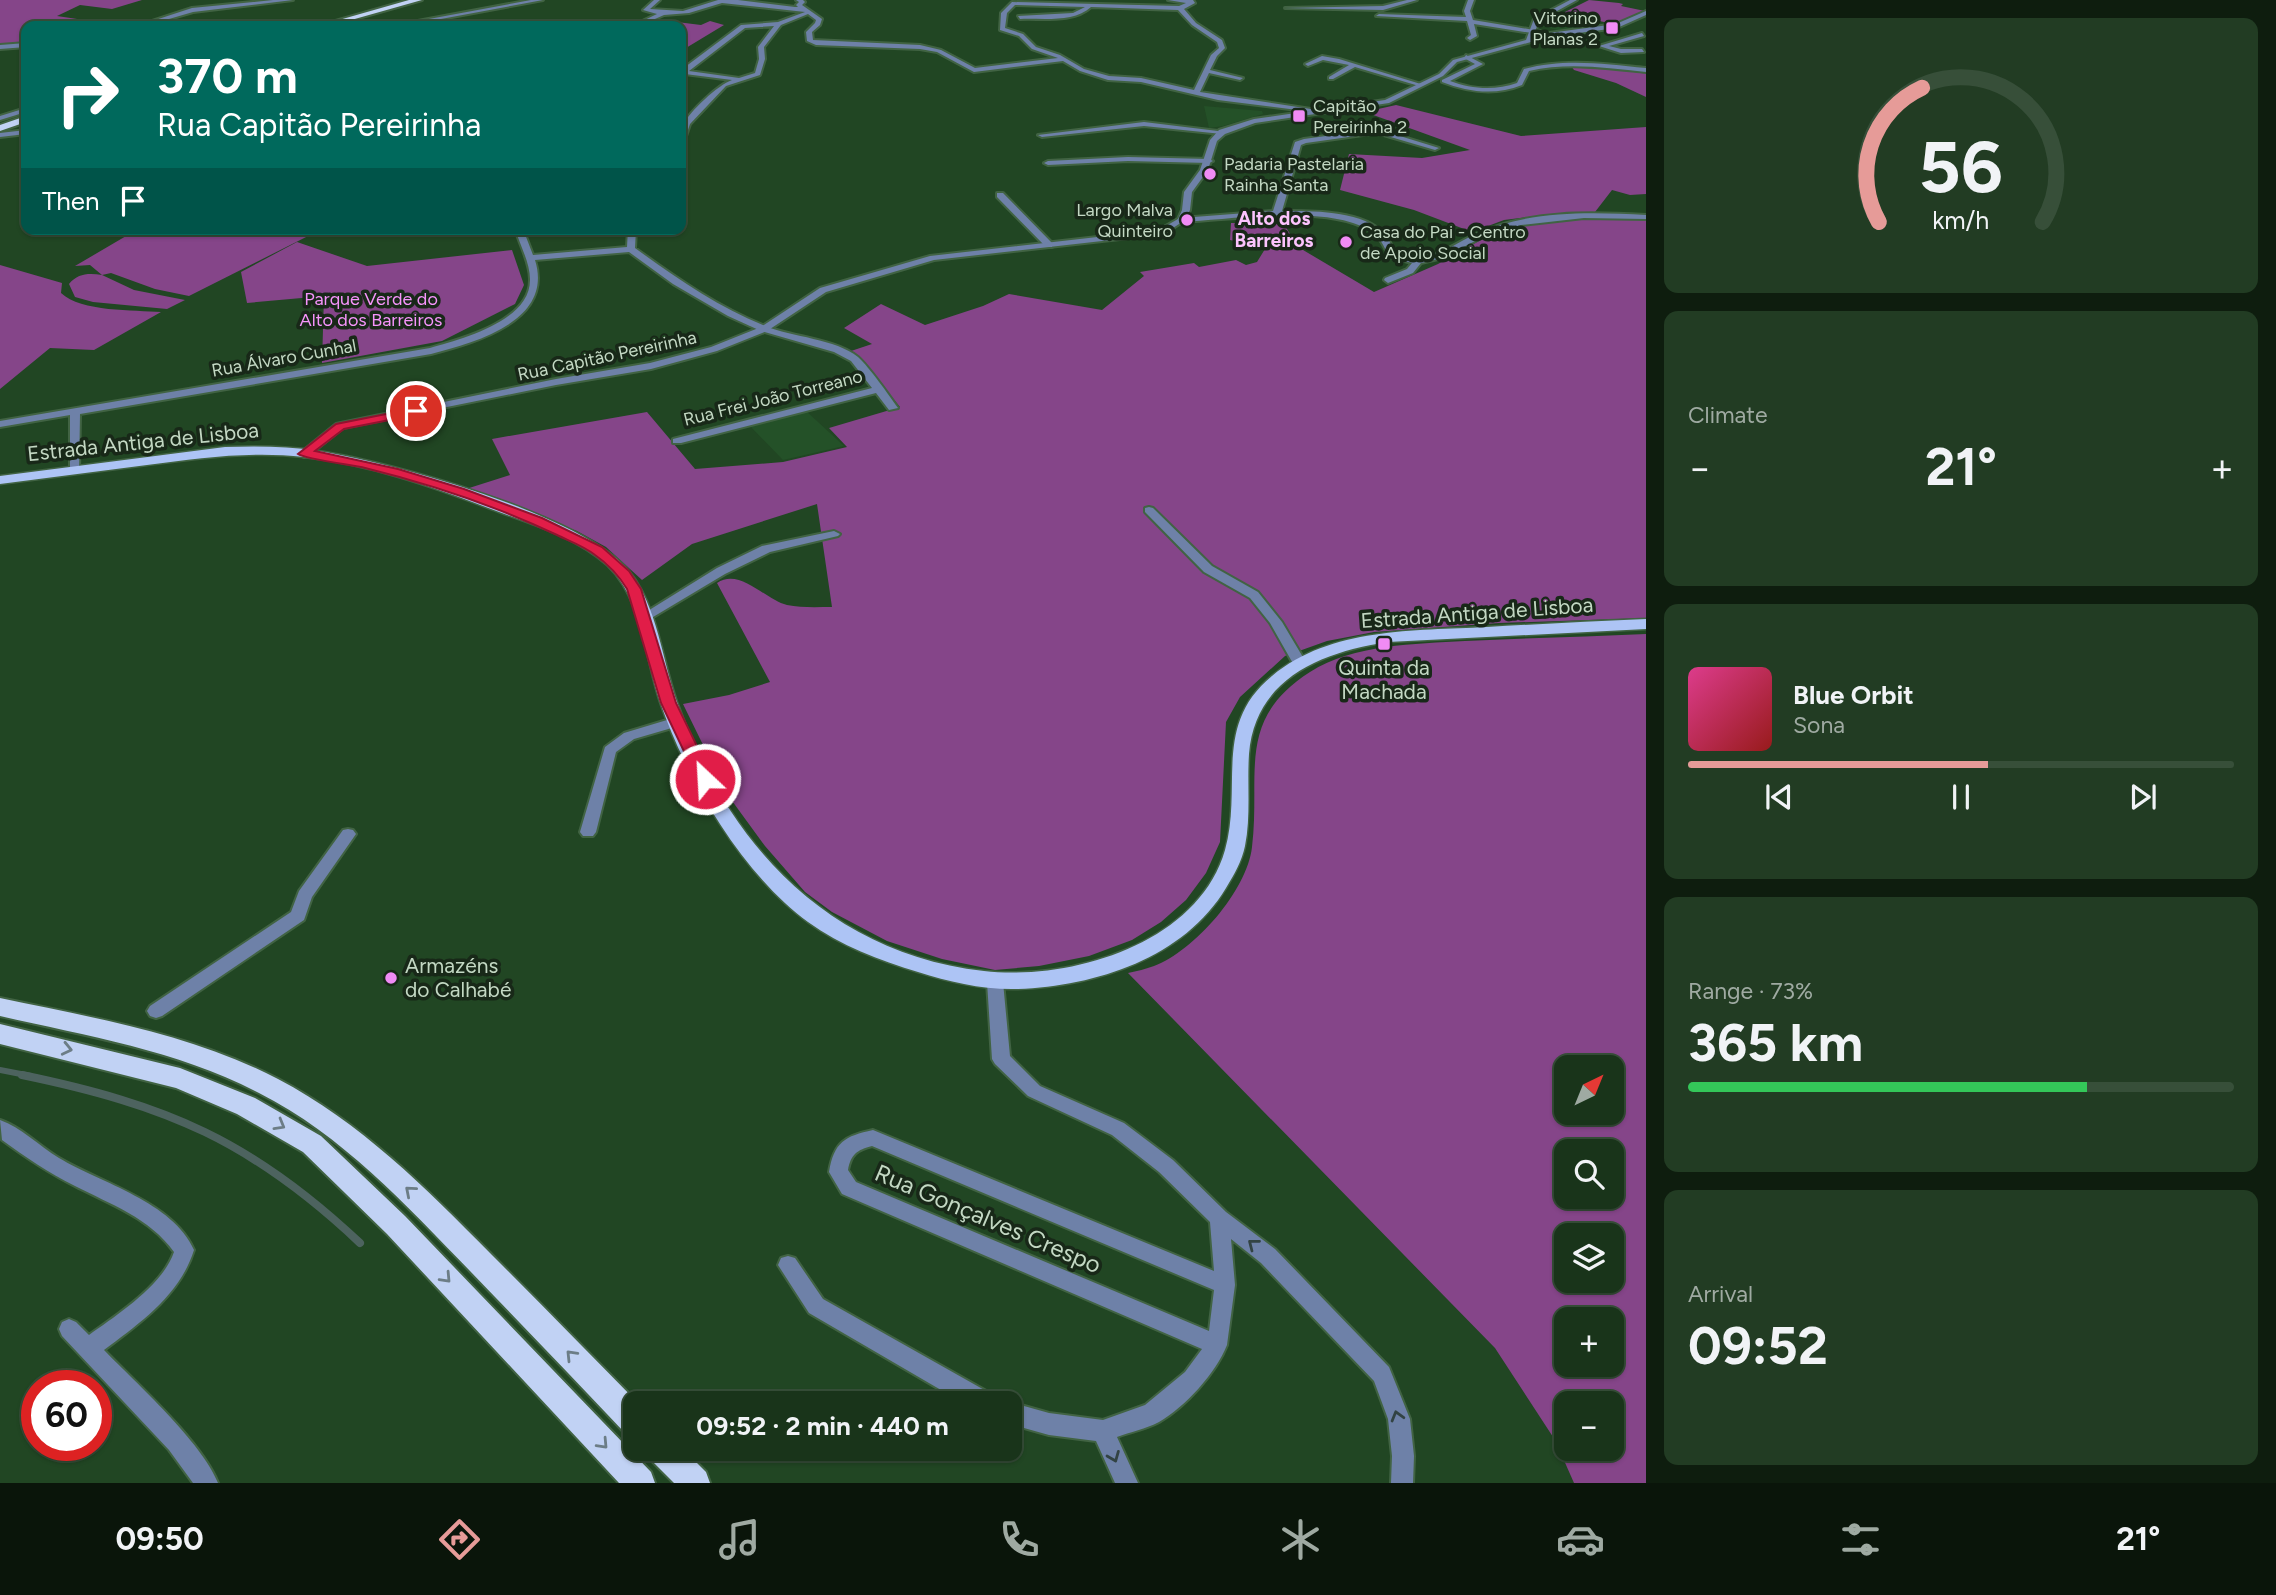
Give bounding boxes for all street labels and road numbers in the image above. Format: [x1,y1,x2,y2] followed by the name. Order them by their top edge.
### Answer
[516,326,698,386] street label: Rua Capitão Pereirinha
[210,334,358,382] street label: Rua Álvaro Cunhal
[681,365,865,431] street label: Rua Frei João Torreano
[26,417,260,466] street label: Estrada Antiga de Lisboa
[1360,592,1594,633] street label: Estrada Antiga de Lisboa
[871,1158,1106,1279] street label: Rua Gonçalves Crespo

